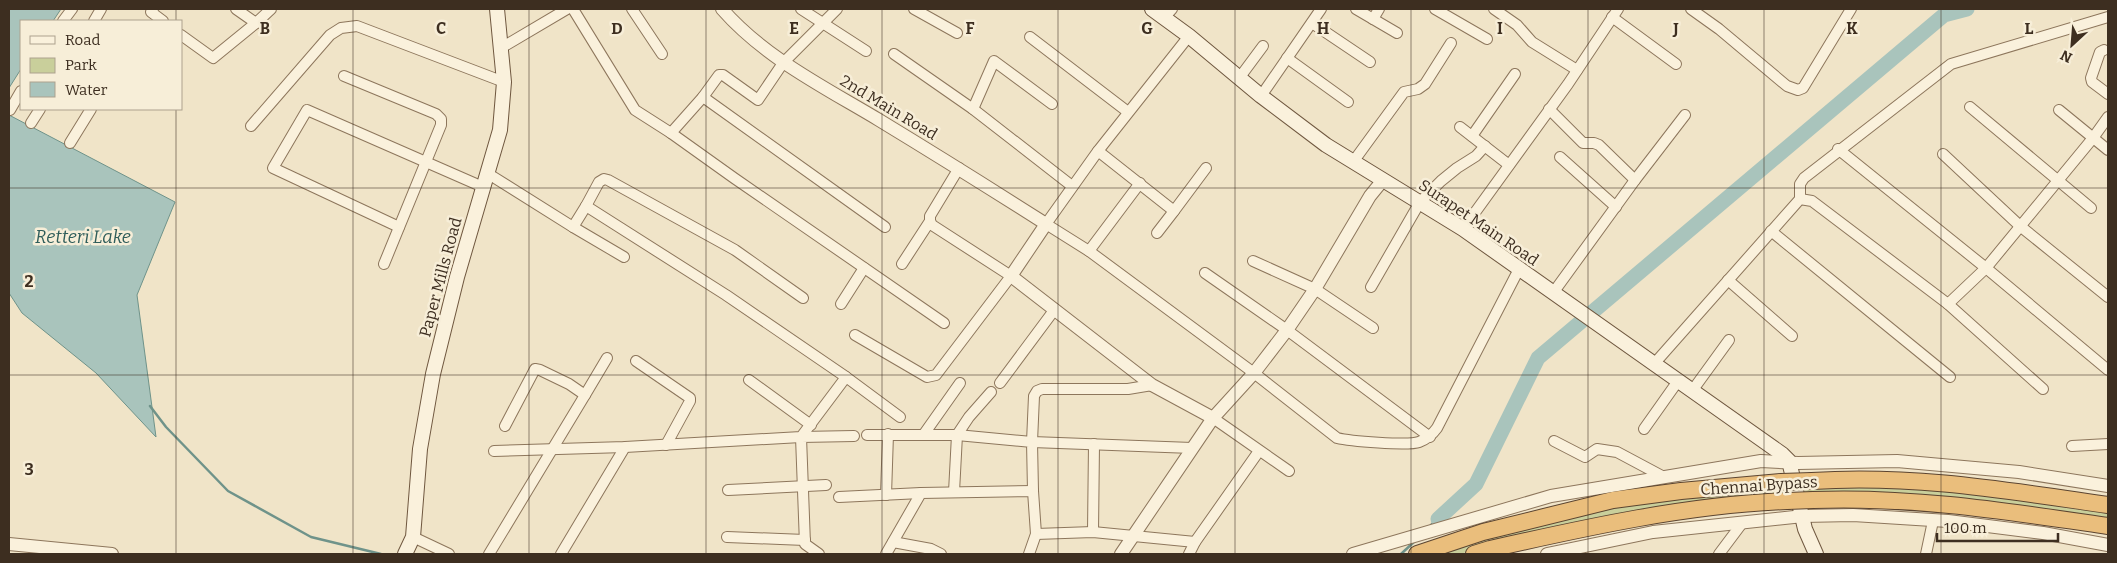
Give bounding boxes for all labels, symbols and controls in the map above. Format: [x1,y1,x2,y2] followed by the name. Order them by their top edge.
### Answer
[260,19,270,38] text: B
[436,19,446,38] text: C
[611,19,623,38] text: D
[789,19,799,38] text: E
[966,19,975,38] text: F
[1141,19,1153,38] text: G
[1317,19,1330,38] text: H
[1497,19,1503,38] text: I
[1672,19,1679,38] text: J
[1846,19,1858,38] text: K
[2025,19,2034,38] text: L
[20,20,182,110] legend
[2047,20,2097,70] north arrow
[65,31,100,49] text: Road
[2058,46,2075,66] text: N
[65,56,97,74] text: Park
[837,71,941,144] street label: 2nd Main Road
[65,81,108,99] text: Water
[1415,175,1543,270] street label: Surapet Main Road
[415,215,466,339] street label: Paper Mills Road
[35,226,131,248] water label: Retteri Lake
[24,272,34,291] text: 2
[24,460,34,479] text: 3
[1700,472,1818,499] street label: Chennai Bypass
[1937,510,2058,542] scale bar
[1944,519,1987,537] text: 100 m

